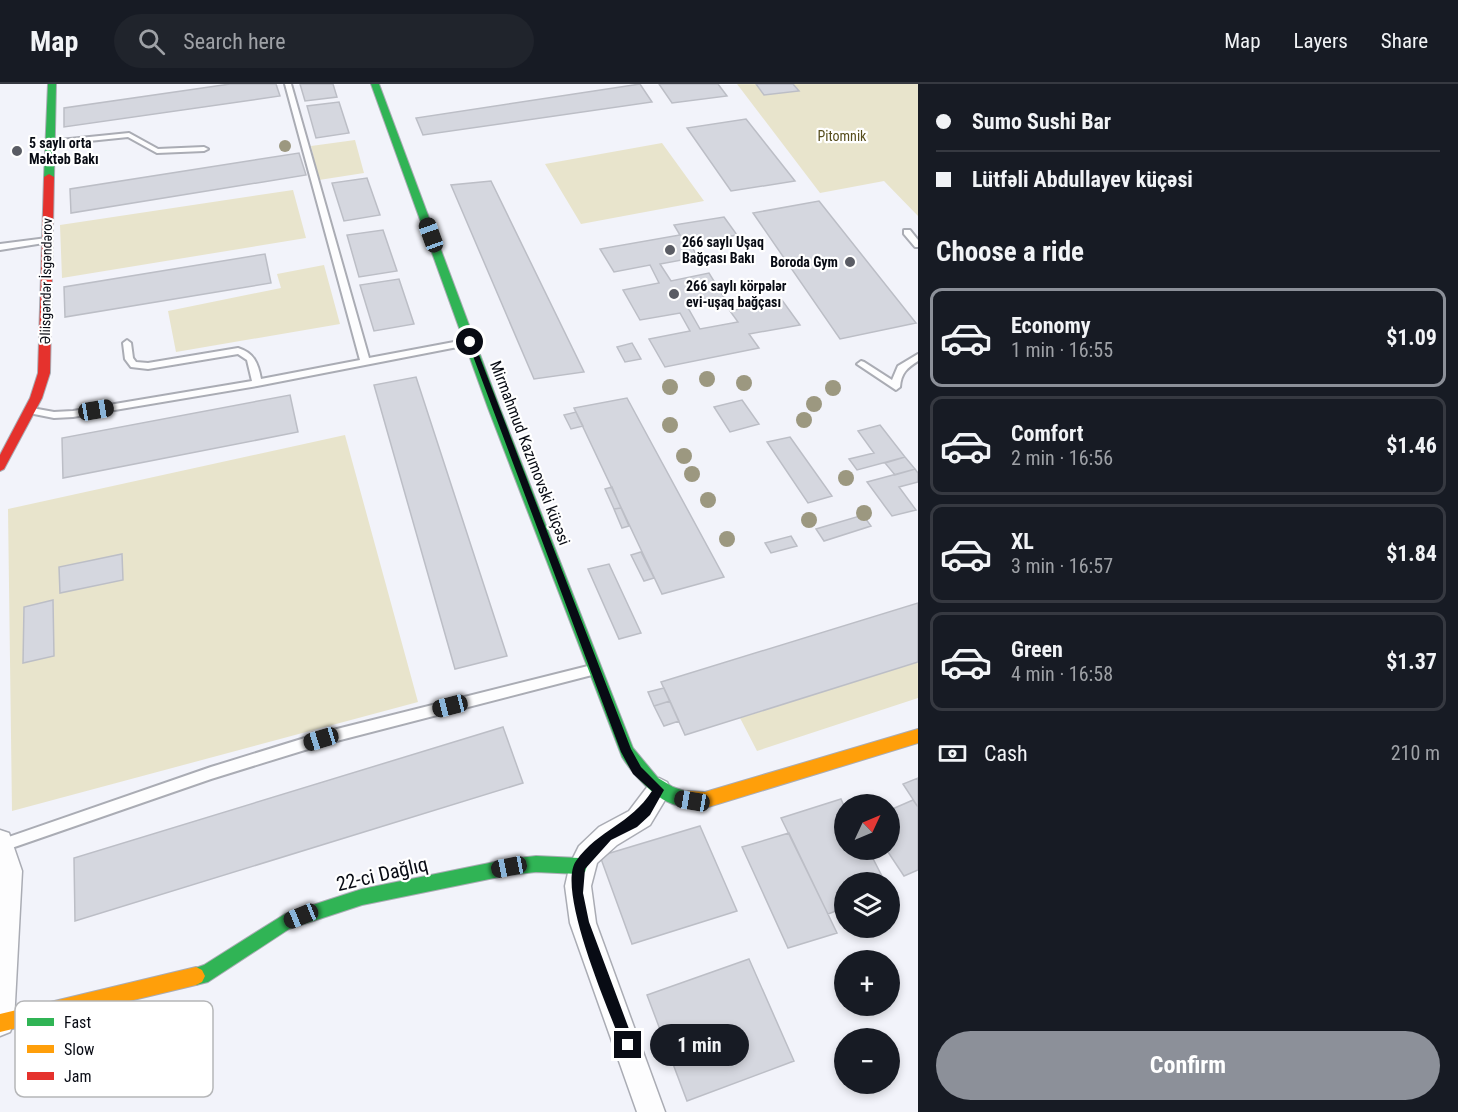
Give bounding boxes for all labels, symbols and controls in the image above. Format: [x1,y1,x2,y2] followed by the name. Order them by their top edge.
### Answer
[114,14,534,68] search box
[30,25,78,58] text: Map
[135,25,168,58] icon: search
[183,29,286,54] text: Search here
[1224,29,1261,53] text: Map
[1294,29,1348,53] text: Layers
[1381,29,1428,53] text: Share
[972,109,1111,134] text: Sumo Sushi Bar
[818,128,867,144] park label: Pitomnik
[29,135,99,167] place label: 5 saylı orta Məktəb Bakı
[10,144,24,158] marker: 5 saylı orta Məktəb Bakı
[972,167,1193,192] text: Lütfəli Abdullayev küçəsi
[416,215,446,255] car
[37,218,55,344] street label: Əliisgəndər İsgəndərov
[682,234,764,266] place label: 266 saylı Uşaq Bağçası Bakı
[936,236,1084,268] text: Choose a ride
[663,243,677,257] marker: 266 saylı Uşaq Bağçası Bakı
[770,254,838,270] place label: Boroda Gym
[843,255,857,269] marker: Boroda Gym
[686,278,787,310] place label: 266 saylı körpələr evi-uşaq bağçası
[667,287,681,301] marker: 266 saylı körpələr evi-uşaq bağçası
[939,311,993,365] icon: car
[1011,313,1091,338] text: Economy
[1386,325,1437,350] text: $1.09
[456,328,483,355] route start
[1011,338,1113,362] text: 1 min · 16:55
[486,358,574,548] street label: Mirmahmud Kazımovski küçəsi
[77,398,115,422] car
[939,419,993,473] icon: car
[1011,421,1084,446] text: Comfort
[1386,433,1437,458] text: $1.46
[1011,446,1113,470] text: 2 min · 16:56
[939,527,993,581] icon: car
[1011,529,1034,554] text: XL
[1386,541,1437,566] text: $1.84
[1011,554,1113,578] text: 3 min · 16:57
[939,635,993,689] icon: car
[1011,637,1063,662] text: Green
[1386,649,1437,674] text: $1.37
[1011,662,1113,686] text: 4 min · 16:58
[430,693,470,719] car
[301,725,341,753] car
[936,737,969,770] icon: cash
[984,741,1028,766] text: Cash
[1391,741,1440,765] text: 210 m
[673,789,711,813] car
[834,794,900,860] north arrow
[834,794,900,1094] map controls
[334,852,430,896] street label: 22-ci Dağlıq
[490,855,528,879] car
[834,872,900,938] button: layers
[281,901,321,931] car
[834,950,900,1016] button: +
[15,1001,213,1097] legend
[64,1013,91,1032] text: Fast
[649,1024,748,1066] callout: 1 min
[834,1028,900,1094] button: −
[614,1031,641,1058] route end
[936,1031,1440,1100] button: Confirm
[677,1033,722,1057] text: 1 min
[64,1040,94,1059] text: Slow
[64,1067,91,1086] text: Jam

